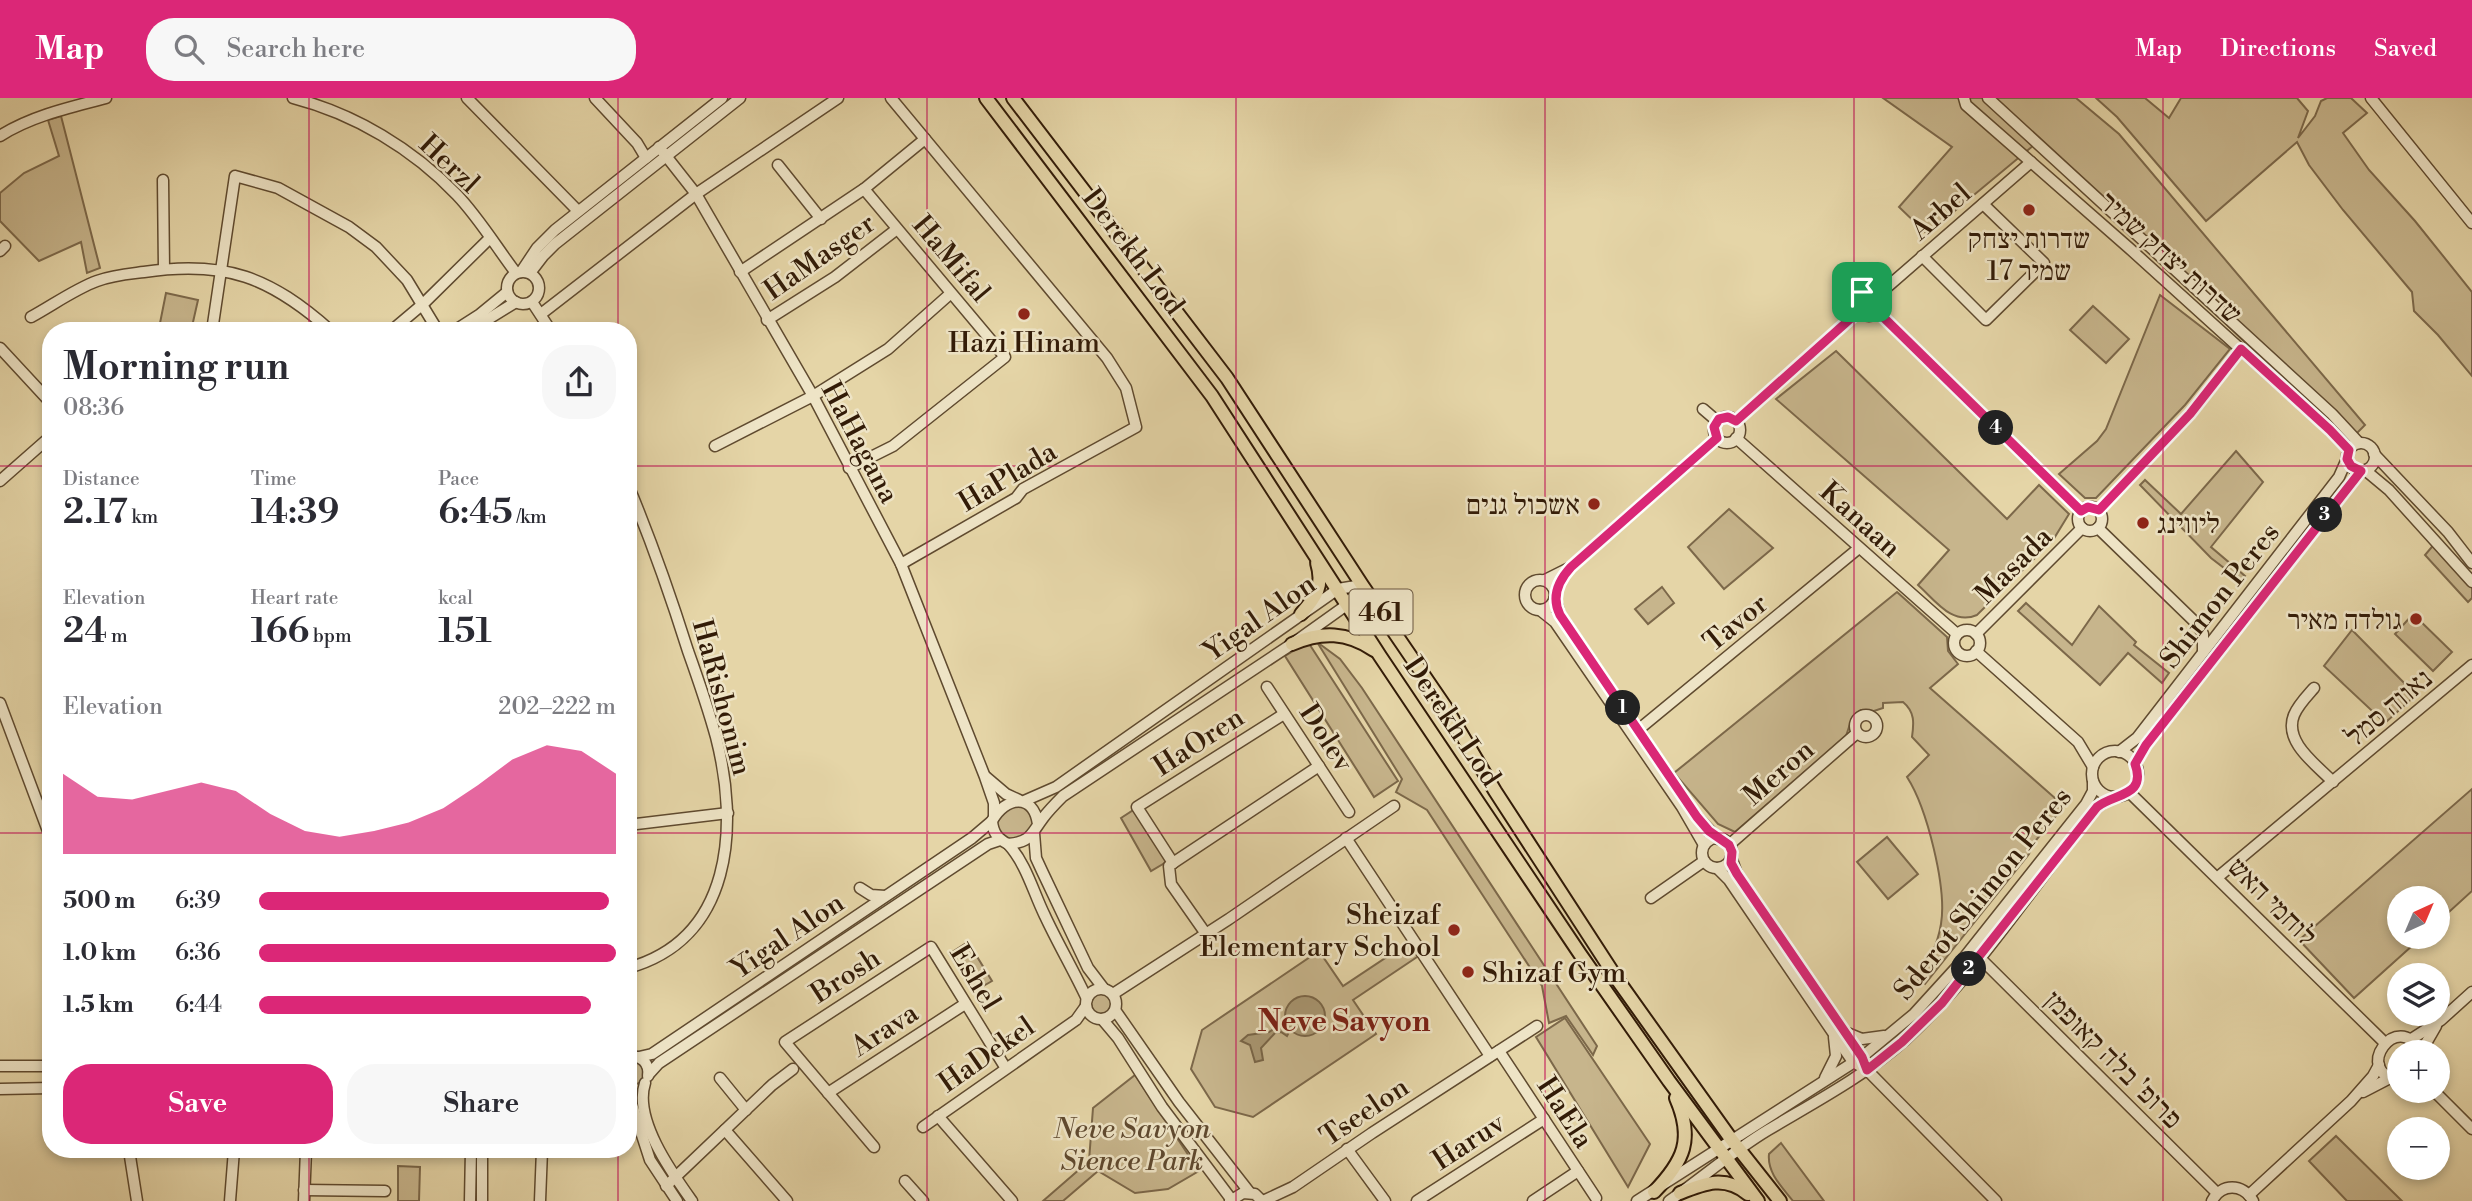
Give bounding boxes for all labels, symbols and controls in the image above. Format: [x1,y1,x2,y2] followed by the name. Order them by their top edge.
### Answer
[146,18,636,81] search box
[35,29,104,70] text: Map
[170,30,208,68] icon: search
[226,33,365,65] text: Search here
[2135,34,2182,64] text: Map
[2220,34,2336,64] text: Directions
[2374,34,2437,64] text: Saved
[411,127,487,201] street label: Herzl
[1903,176,1979,249] street label: Arbel
[1074,182,1192,322] street label: Derekh Lod
[2091,185,2249,332] street label: שדרות יצחק שמיר
[2021,202,2037,218] marker: שדרות יצחק שמיר 17
[757,206,882,308] street label: HaMasger
[904,208,997,310] street label: HaMifal
[1968,222,2090,289] place label: שדרות יצחק שמיר 17
[1832,262,1892,322] pin
[1843,273,1881,311] icon: arrive
[1016,306,1032,322] marker: Hazi Hinam
[948,326,1100,361] place label: Hazi Hinam
[63,344,289,391] text: Morning run
[542,345,616,419] button: share
[813,376,907,510] street label: HaHagana
[63,394,124,422] text: 08:36
[1979,410,2014,446] pin: 4
[1989,415,2002,439] text: 4
[952,434,1064,520] street label: HaPlada
[63,467,140,491] text: Distance
[251,467,296,491] text: Time
[438,467,479,491] text: Pace
[1812,475,1908,566] street label: Kanaan
[1466,488,1580,523] place label: אשכול גנים
[63,491,128,534] text: 2.17
[251,491,339,534] text: 14:39
[438,491,513,534] text: 6:45
[1586,496,1602,512] marker: אשכול גנים
[2308,498,2342,532] pin: 3
[2319,502,2330,526] text: 3
[128,505,158,529] text: km
[513,505,547,529] text: /km
[2157,507,2220,542] place label: ליווינג
[2135,515,2151,531] marker: ליווינג
[2153,516,2288,675] street label: Shimon Peres
[1968,519,2061,612] street label: Masada
[1195,567,1323,671] street label: Yigal Alon
[63,586,145,610] text: Elevation
[251,586,338,610] text: Heart rate
[438,586,473,610] text: kcal
[1697,587,1775,660] street label: Tavor
[1350,590,1412,634] road number: 461
[2288,603,2402,638] place label: גולדה מאיר
[63,610,107,653] text: 24
[251,610,309,653] text: 166
[438,610,492,653] text: 151
[2408,611,2424,627] marker: גולדה מאיר
[684,615,759,779] street label: HaRishonim
[107,624,128,648] text: m
[309,624,352,648] text: bpm
[1396,650,1508,794] street label: Derekh Lod
[2338,662,2440,755] street label: נאווה סמל
[1606,690,1640,726] pin: 1
[63,693,163,721] text: Elevation
[498,693,616,721] text: 202–222 m
[1618,695,1627,719] text: 1
[1291,697,1361,779] street label: Dolev
[1147,700,1251,784] street label: HaOren
[1736,732,1822,814] street label: Meron
[1887,781,2080,1007] street label: Sderot Shimon Peres
[2220,850,2324,954] street label: לוחמי האש
[723,885,851,988] street label: Yigal Alon
[2387,886,2450,948] north arrow
[2387,886,2450,1180] map controls
[63,887,135,915] text: 500 m
[175,887,221,915] text: 6:39
[1199,898,1442,965] place label: Sheizaf Elementary School
[1446,922,1462,938] marker: Sheizaf Elementary School
[941,938,1008,1017] street label: Eshel
[63,939,136,967] text: 1.0 km
[175,939,221,967] text: 6:36
[804,941,888,1012] street label: Brosh
[1952,952,1986,986] pin: 2
[1482,956,1626,991] place label: Shizaf Gym
[1963,956,1974,980] text: 2
[2387,963,2450,1026] button: layers
[1460,964,1476,980] marker: Shizaf Gym
[2036,984,2189,1137] street label: פרופ' בלה קאופמן
[63,991,134,1019] text: 1.5 km
[175,991,222,1019] text: 6:44
[844,995,926,1065] street label: Arava
[1257,1003,1431,1041] district label: Neve Savyon
[932,1010,1042,1101] street label: HaDekel
[2387,1040,2450,1103] button: +
[63,1064,333,1144] button: Save
[347,1064,616,1144] button: Share
[1314,1070,1416,1155] street label: Tseelon
[1529,1070,1601,1156] street label: HaEla
[1426,1105,1513,1179] street label: Haruv
[1052,1112,1211,1179] park label: Neve Savyon Sience Park
[2387,1117,2450,1180] button: −

